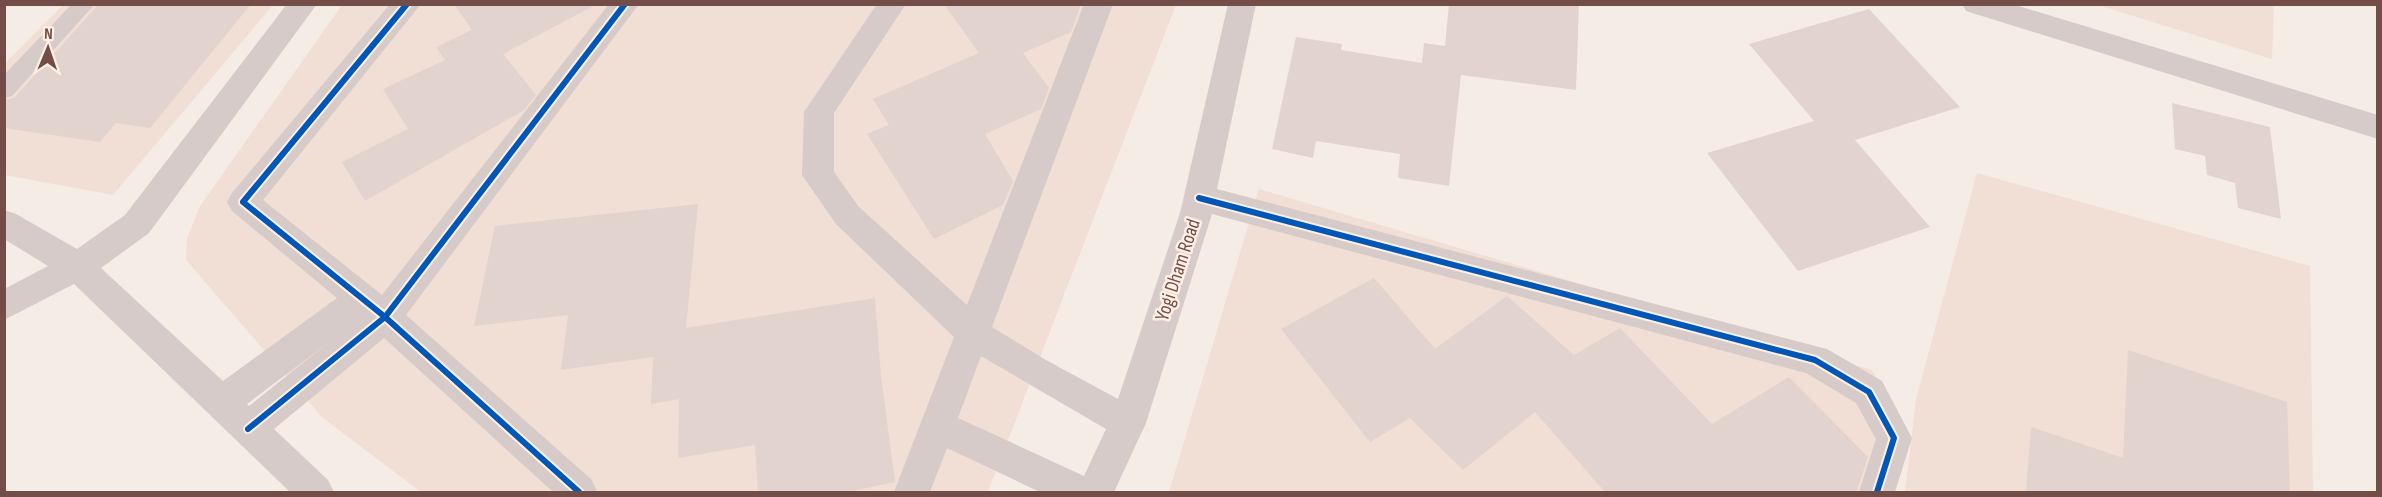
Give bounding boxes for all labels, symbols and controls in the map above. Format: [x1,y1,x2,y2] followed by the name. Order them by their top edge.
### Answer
[18,18,78,78] north arrow
[44,25,53,44] text: N
[1150,216,1206,324] street label: Yogi Dham Road

